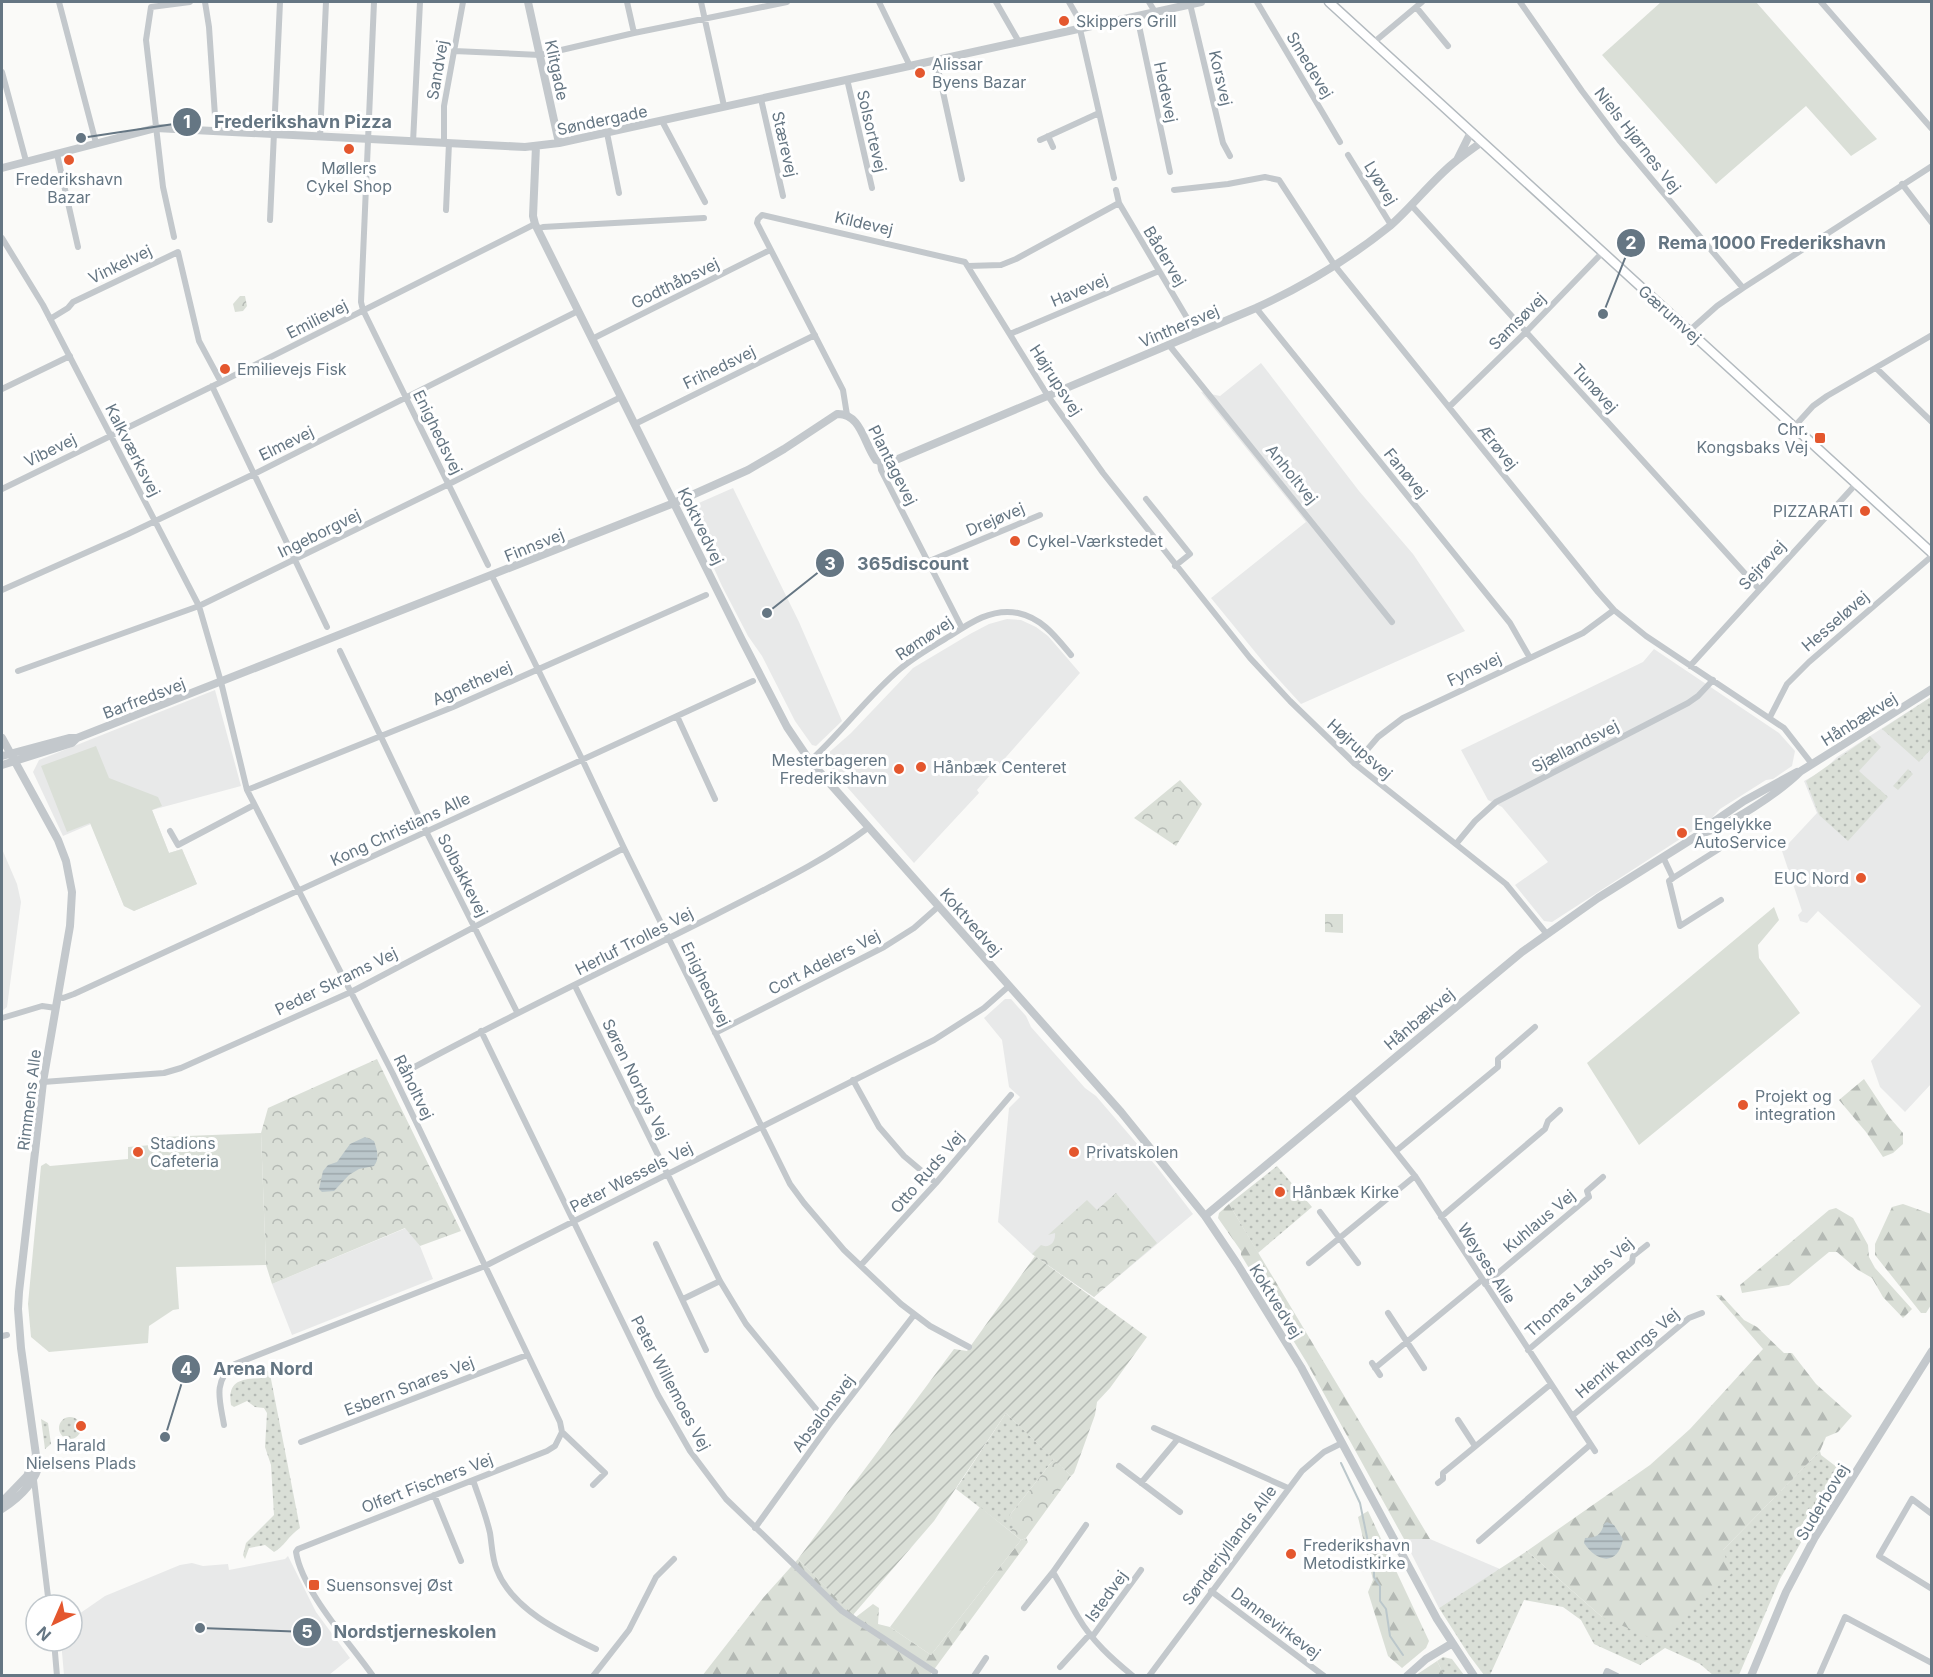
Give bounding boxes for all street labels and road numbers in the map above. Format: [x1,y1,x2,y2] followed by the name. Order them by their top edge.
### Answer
[1282,28,1338,102] street label: Smedevej
[422,38,452,102] street label: Sandvej
[541,38,573,102] street label: Klitgade
[1205,48,1237,108] street label: Korsvej
[1150,60,1182,124] street label: Hedevej
[1590,83,1686,197] street label: Niels Hjørnes Vej
[853,88,891,174] street label: Solsortevej
[555,101,649,139] street label: Søndergade
[768,109,802,179] street label: Stærevej
[1360,157,1402,209] street label: Lyøvej
[833,207,895,239] street label: Kildevej
[1139,222,1191,290] street label: Bådervej
[85,240,155,288] street label: Vinkelvej
[628,253,722,313] street label: Godthåbsvej
[1047,269,1111,311] street label: Havevej
[1634,281,1706,347] street label: Gærumvej
[1484,288,1550,354] street label: Samsøvej
[283,295,351,343] street label: Emilievej
[1136,300,1222,352] street label: Vinthersvej
[680,341,758,393] street label: Frihedsvej
[1026,341,1086,419] street label: Højrupsvej
[1568,359,1622,417] street label: Tunøvej
[409,386,467,478] street label: Enighedsvej
[101,400,165,500] street label: Kalkværksvej
[1474,420,1522,474] street label: Ærøvej
[255,421,317,465] street label: Elmevej
[864,421,922,509] street label: Plantagevej
[21,429,79,471] street label: Vibevej
[1262,440,1322,508] street label: Anholtvej
[1380,444,1432,502] street label: Fanøvej
[674,484,728,568] street label: Koktvedvej
[963,498,1027,540] street label: Drejøvej
[274,504,364,562] street label: Ingeborgvej
[501,524,567,566] street label: Finnsvej
[1734,536,1790,594] street label: Sejrøvej
[1797,586,1873,656] street label: Hesseløvej
[892,612,956,664] street label: Rømøvej
[1444,648,1504,690] street label: Fynsvej
[429,657,515,709] street label: Agnethevej
[100,673,188,723] street label: Barfredsvej
[1817,688,1901,750] street label: Hånbækvej
[1323,714,1397,784] street label: Højrupsvej
[1528,715,1622,777] street label: Sjællandsvej
[327,788,473,870] street label: Kong Christians Alle
[433,830,493,920] street label: Solbakkevej
[936,884,1006,960] street label: Koktvedvej
[572,903,696,979] street label: Herluf Trolles Vej
[765,925,883,999] street label: Cort Adelers Vej
[677,938,735,1030] street label: Enighedsvej
[272,943,400,1019] street label: Peder Skrams Vej
[1380,984,1458,1054] street label: Hånbækvej
[598,1015,674,1143] street label: Søren Norbys Vej
[13,1048,45,1152] street label: Rimmens Alle
[390,1051,438,1123] street label: Råholtvej
[886,1127,968,1217] street label: Otto Ruds Vej
[566,1137,696,1217] street label: Peter Wessels Vej
[1499,1185,1579,1257] street label: Kuhlaus Vej
[1454,1219,1520,1307] street label: Weyses Alle
[1521,1233,1637,1341] street label: Thomas Laubs Vej
[1245,1260,1307,1342] street label: Koktvedvej
[1571,1304,1683,1402] street label: Henrik Rungs Vej
[627,1312,715,1454] street label: Peter Willemoes Vej
[341,1352,477,1420] street label: Esbern Snares Vej
[787,1370,859,1456] street label: Absalonsvej
[359,1449,495,1517] street label: Olfert Fischers Vej
[1791,1460,1853,1544] street label: Suderbovej
[1177,1481,1281,1609] street label: Sønderjyllands Alle
[1081,1566,1131,1626] street label: Istedvej
[1227,1583,1325,1663] street label: Dannevirkevej

